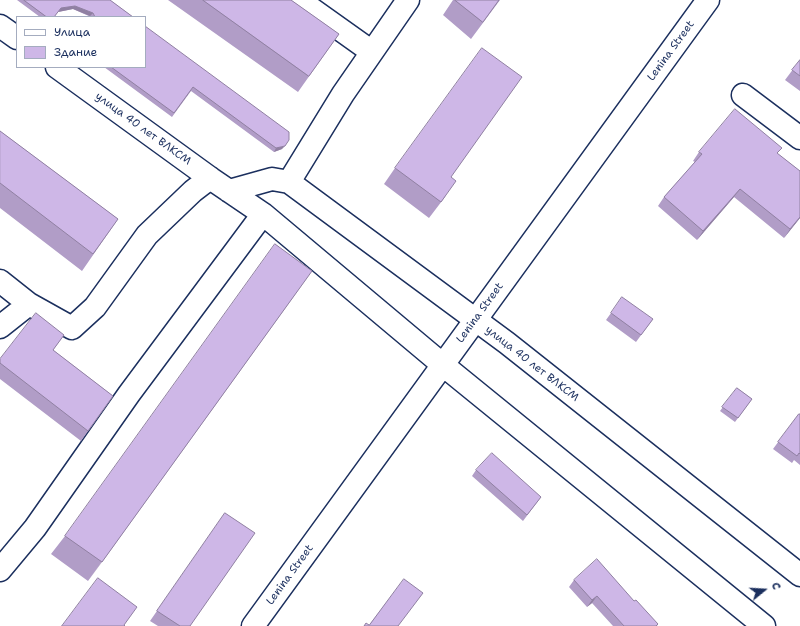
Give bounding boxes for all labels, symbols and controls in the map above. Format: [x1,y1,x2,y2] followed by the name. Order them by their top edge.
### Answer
[16,16,146,68] legend
[645,18,697,84] street label: Lenina Street
[54,24,90,40] text: Улица
[54,44,97,60] text: Здание
[93,90,193,168] street label: улица 40 лет ВЛКСМ
[454,280,506,346] street label: Lenina Street
[483,323,581,405] street label: улица 40 лет ВЛКСМ
[264,542,316,608] street label: Lenina Street
[744,570,784,610] north arrow
[768,581,784,592] text: С

